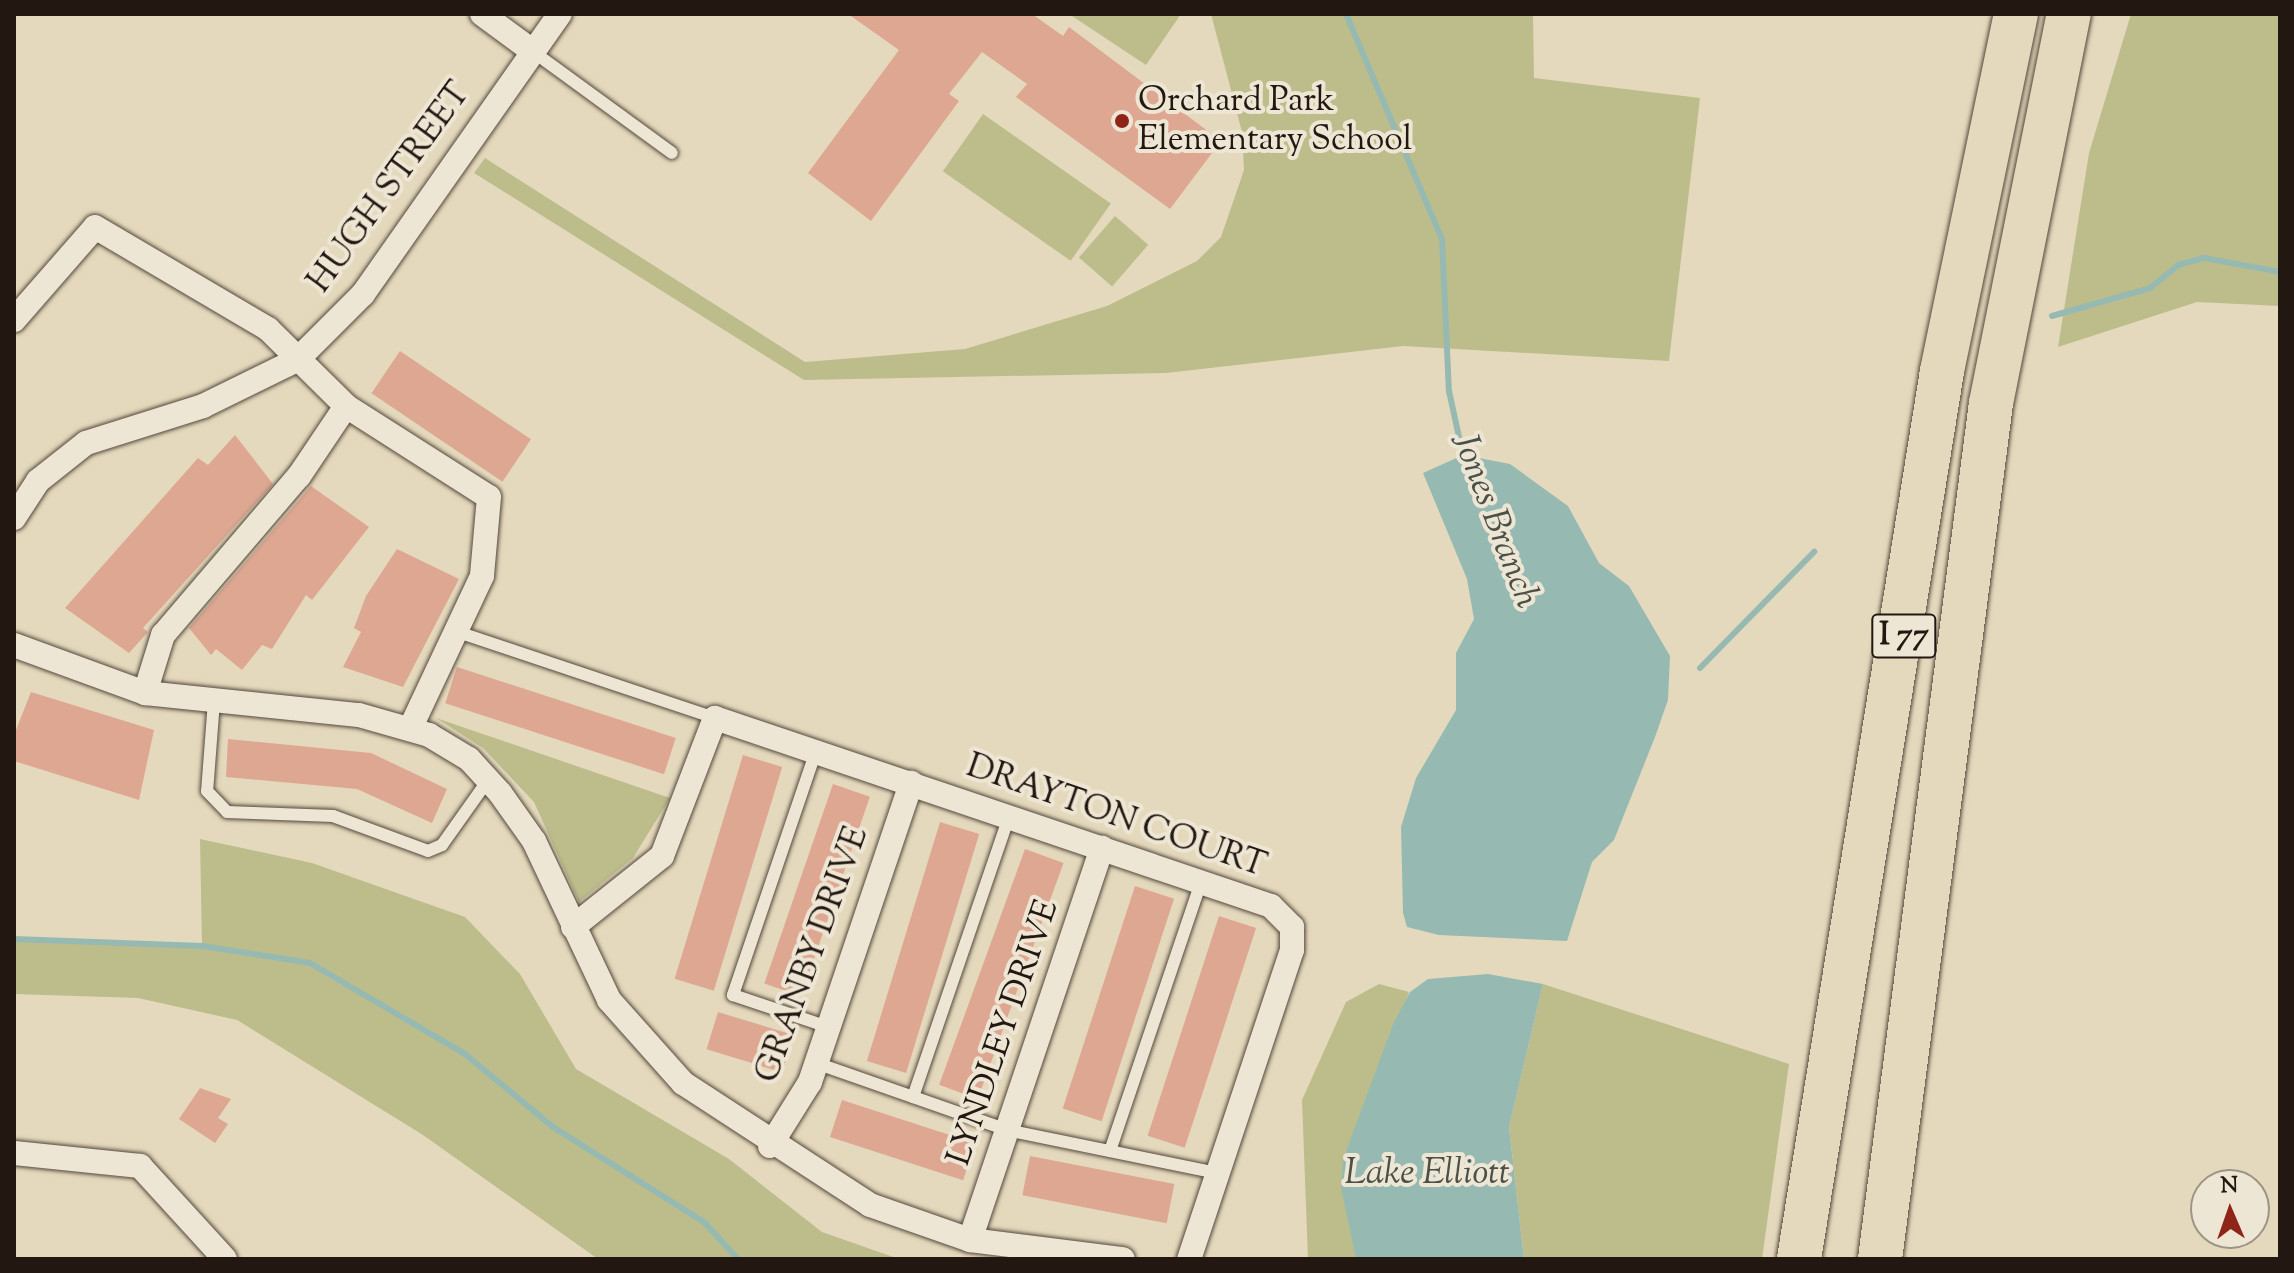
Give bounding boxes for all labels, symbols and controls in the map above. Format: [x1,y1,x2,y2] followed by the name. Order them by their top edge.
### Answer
[300,75,480,301] street label: HUGH STREET
[1138,81,1412,160] place label: Orchard Park Elementary School
[1113,112,1131,130] marker: Orchard Park Elementary School
[1441,428,1547,614] water label: Jones Branch
[1870,608,1938,664] road number: I 77
[961,747,1271,887] street label: DRAYTON COURT
[748,821,878,1089] street label: GRANBY DRIVE
[939,895,1069,1171] street label: LYNDLEY DRIVE
[1344,1153,1510,1197] water label: Lake Elliott
[2190,1169,2270,1249] north arrow
[2220,1171,2239,1203] text: N

